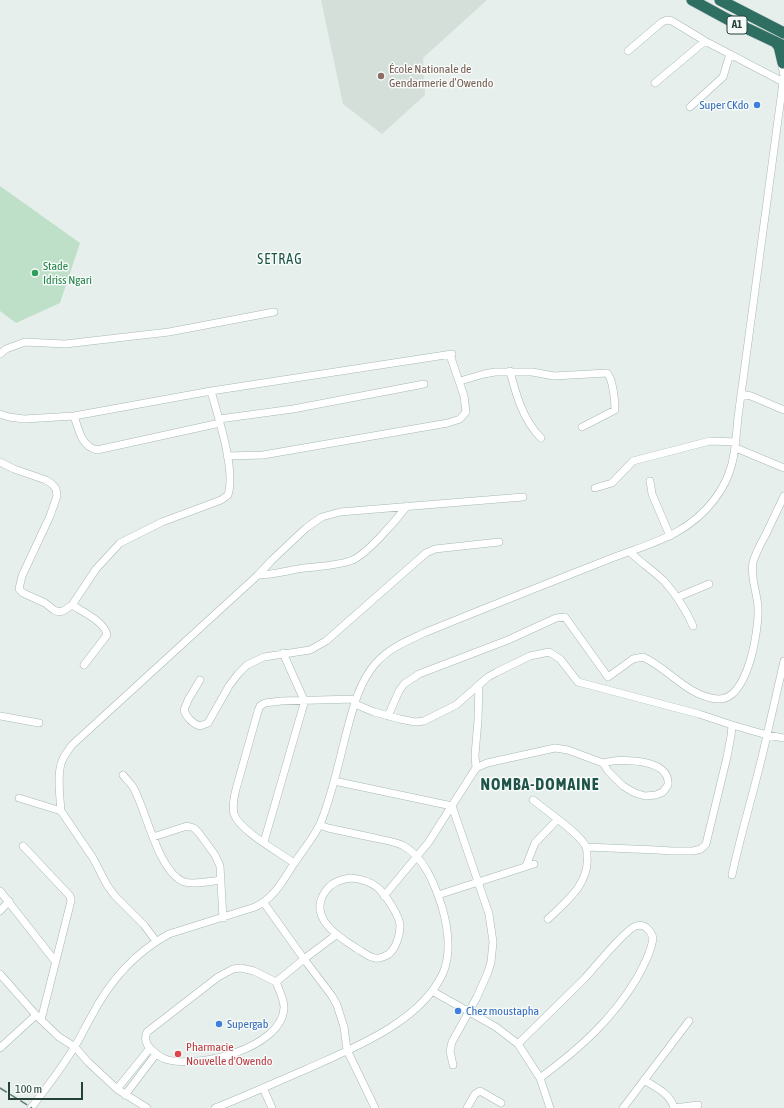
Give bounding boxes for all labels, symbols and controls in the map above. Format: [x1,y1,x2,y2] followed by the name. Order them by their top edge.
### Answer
[727,16,747,34] road number: A1
[389,62,493,90] place label: École Nationale de Gendarmerie d’Owendo
[376,71,386,81] marker: École Nationale de Gendarmerie d’Owendo
[699,98,749,112] place label: Super CKdo
[752,100,762,110] marker: Super CKdo
[257,252,303,268] district label: SETRAG
[43,259,92,287] place label: Stade Idriss Ngari
[30,268,40,278] marker: Stade Idriss Ngari
[480,775,600,795] district label: NOMBA-DOMAINE
[466,1004,539,1018] place label: Chez moustapha
[453,1006,463,1016] marker: Chez moustapha
[227,1017,268,1031] place label: Supergab
[214,1019,224,1029] marker: Supergab
[186,1040,272,1068] place label: Pharmacie Nouvelle d'Owendo
[173,1049,183,1059] marker: Pharmacie Nouvelle d'Owendo
[10,1074,85,1100] scale bar
[15,1082,42,1096] text: 100 m

